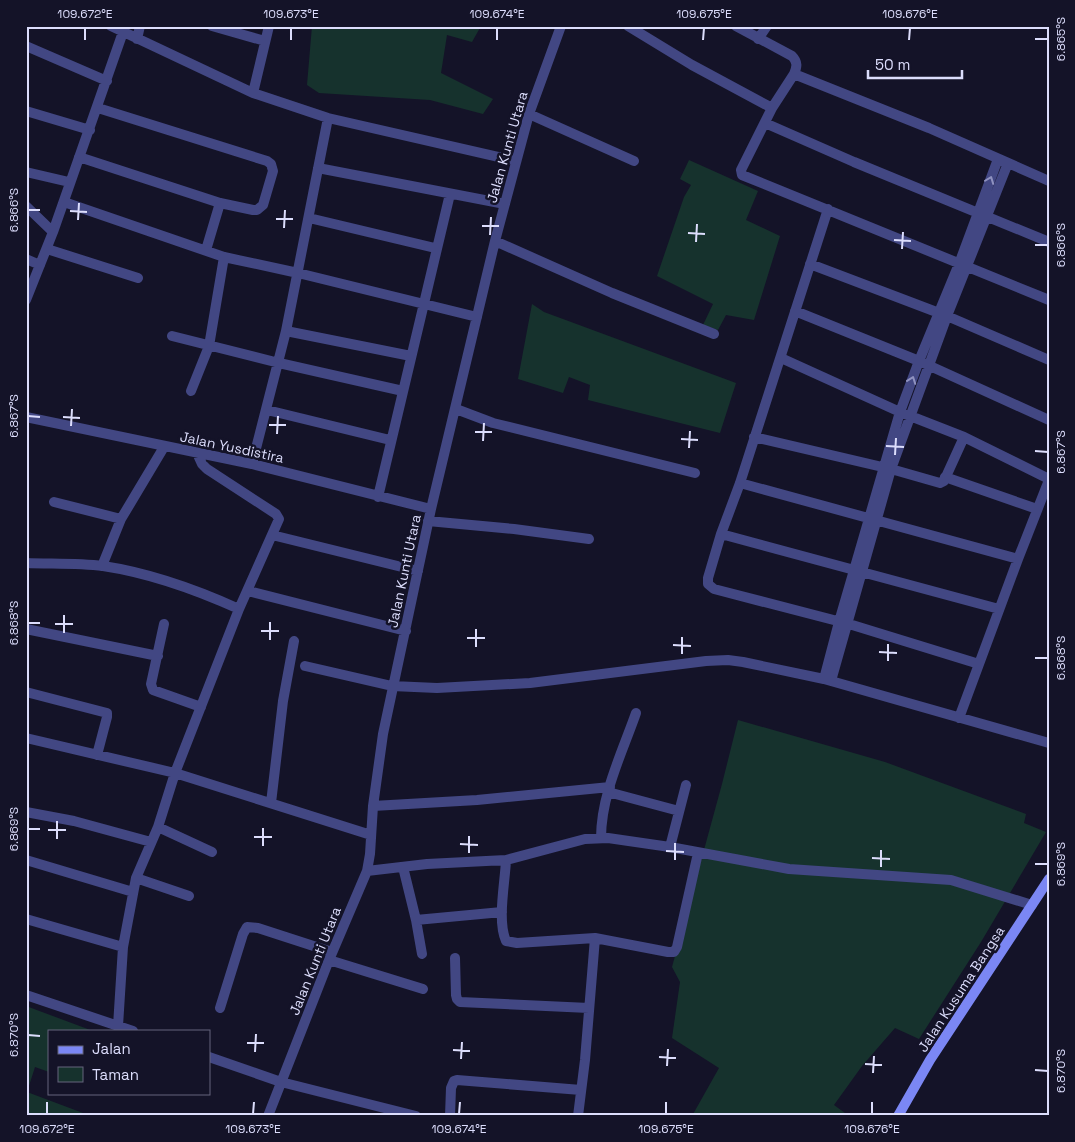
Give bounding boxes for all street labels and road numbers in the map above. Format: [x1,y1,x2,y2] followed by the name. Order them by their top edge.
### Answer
[482,89,532,205] street label: Jalan Kunti Utara
[179,427,285,467] street label: Jalan Yusdistira
[383,513,425,629] street label: Jalan Kunti Utara
[285,904,345,1018] street label: Jalan Kunti Utara
[914,923,1008,1055] street label: Jalan Kusuma Bangsa

